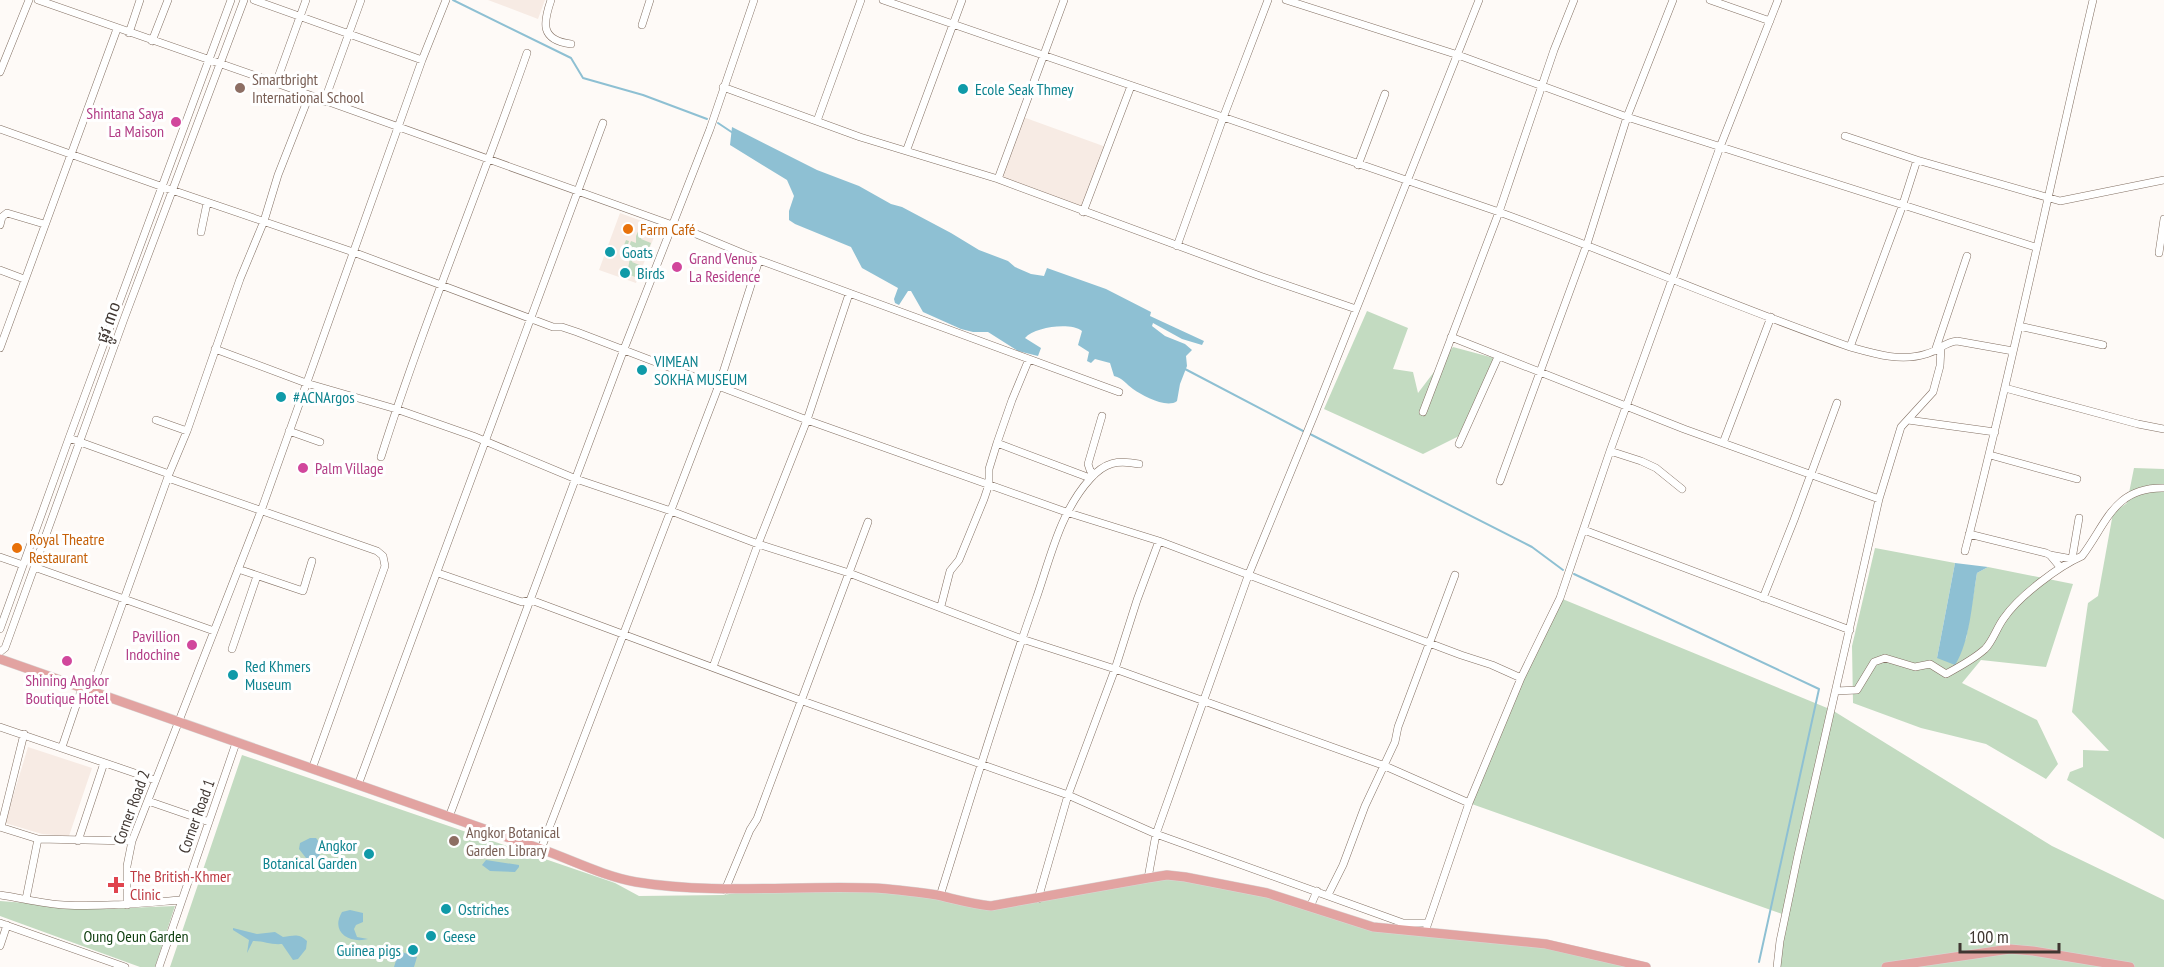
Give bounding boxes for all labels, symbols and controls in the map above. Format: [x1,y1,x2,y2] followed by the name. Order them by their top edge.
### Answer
[252,69,364,107] place label: Smartbright International School
[975,79,1074,99] place label: Ecole Seak Thmey
[233,81,247,95] marker: Smartbright International School
[956,82,970,96] marker: Ecole Seak Thmey
[86,103,164,141] place label: Shintana Saya La Maison
[169,115,183,129] marker: Shintana Saya La Maison
[640,219,695,239] place label: Farm Café
[621,222,635,236] marker: Farm Café
[622,242,653,262] place label: Goats
[603,245,617,259] marker: Goats
[689,248,760,286] place label: Grand Venus La Residence
[670,260,684,274] marker: Grand Venus La Residence
[637,263,665,283] place label: Birds
[618,266,632,280] marker: Birds
[91,299,129,347] street label: ផ្លូវ ៣០
[653,351,747,389] place label: VIMEAN SOKHA MUSEUM
[635,363,649,377] marker: VIMEAN SOKHA MUSEUM
[293,387,355,407] place label: #ACNArgos
[274,390,288,404] marker: #ACNArgos
[315,458,384,478] place label: Palm Village
[296,461,310,475] marker: Palm Village
[29,529,105,567] place label: Royal Theatre Restaurant
[10,541,24,555] marker: Royal Theatre Restaurant
[126,626,180,664] place label: Pavillion Indochine
[185,638,199,652] marker: Pavillion Indochine
[60,654,74,668] marker: Shining Angkor Boutique Hotel
[245,656,311,694] place label: Red Khmers Museum
[226,668,240,682] marker: Red Khmers Museum
[25,670,109,708] place label: Shining Angkor Boutique Hotel
[108,767,154,847] street label: Corner Road 2
[173,776,219,856] street label: Corner Road 1
[466,822,560,860] place label: Angkor Botanical Garden Library
[447,834,461,848] marker: Angkor Botanical Garden Library
[263,835,358,873] place label: Angkor Botanical Garden
[362,847,376,861] marker: Angkor Botanical Garden
[130,866,232,904] place label: The British-Khmer Clinic
[107,876,125,894] marker: The British-Khmer Clinic
[458,899,509,919] place label: Ostriches
[439,902,453,916] marker: Ostriches
[1960,916,2059,954] scale bar
[1969,925,2009,948] text: 100 m
[83,926,189,946] park label: Oung Oeun Garden
[443,926,476,946] place label: Geese
[424,929,438,943] marker: Geese
[337,940,401,960] place label: Guinea pigs
[406,943,420,957] marker: Guinea pigs

